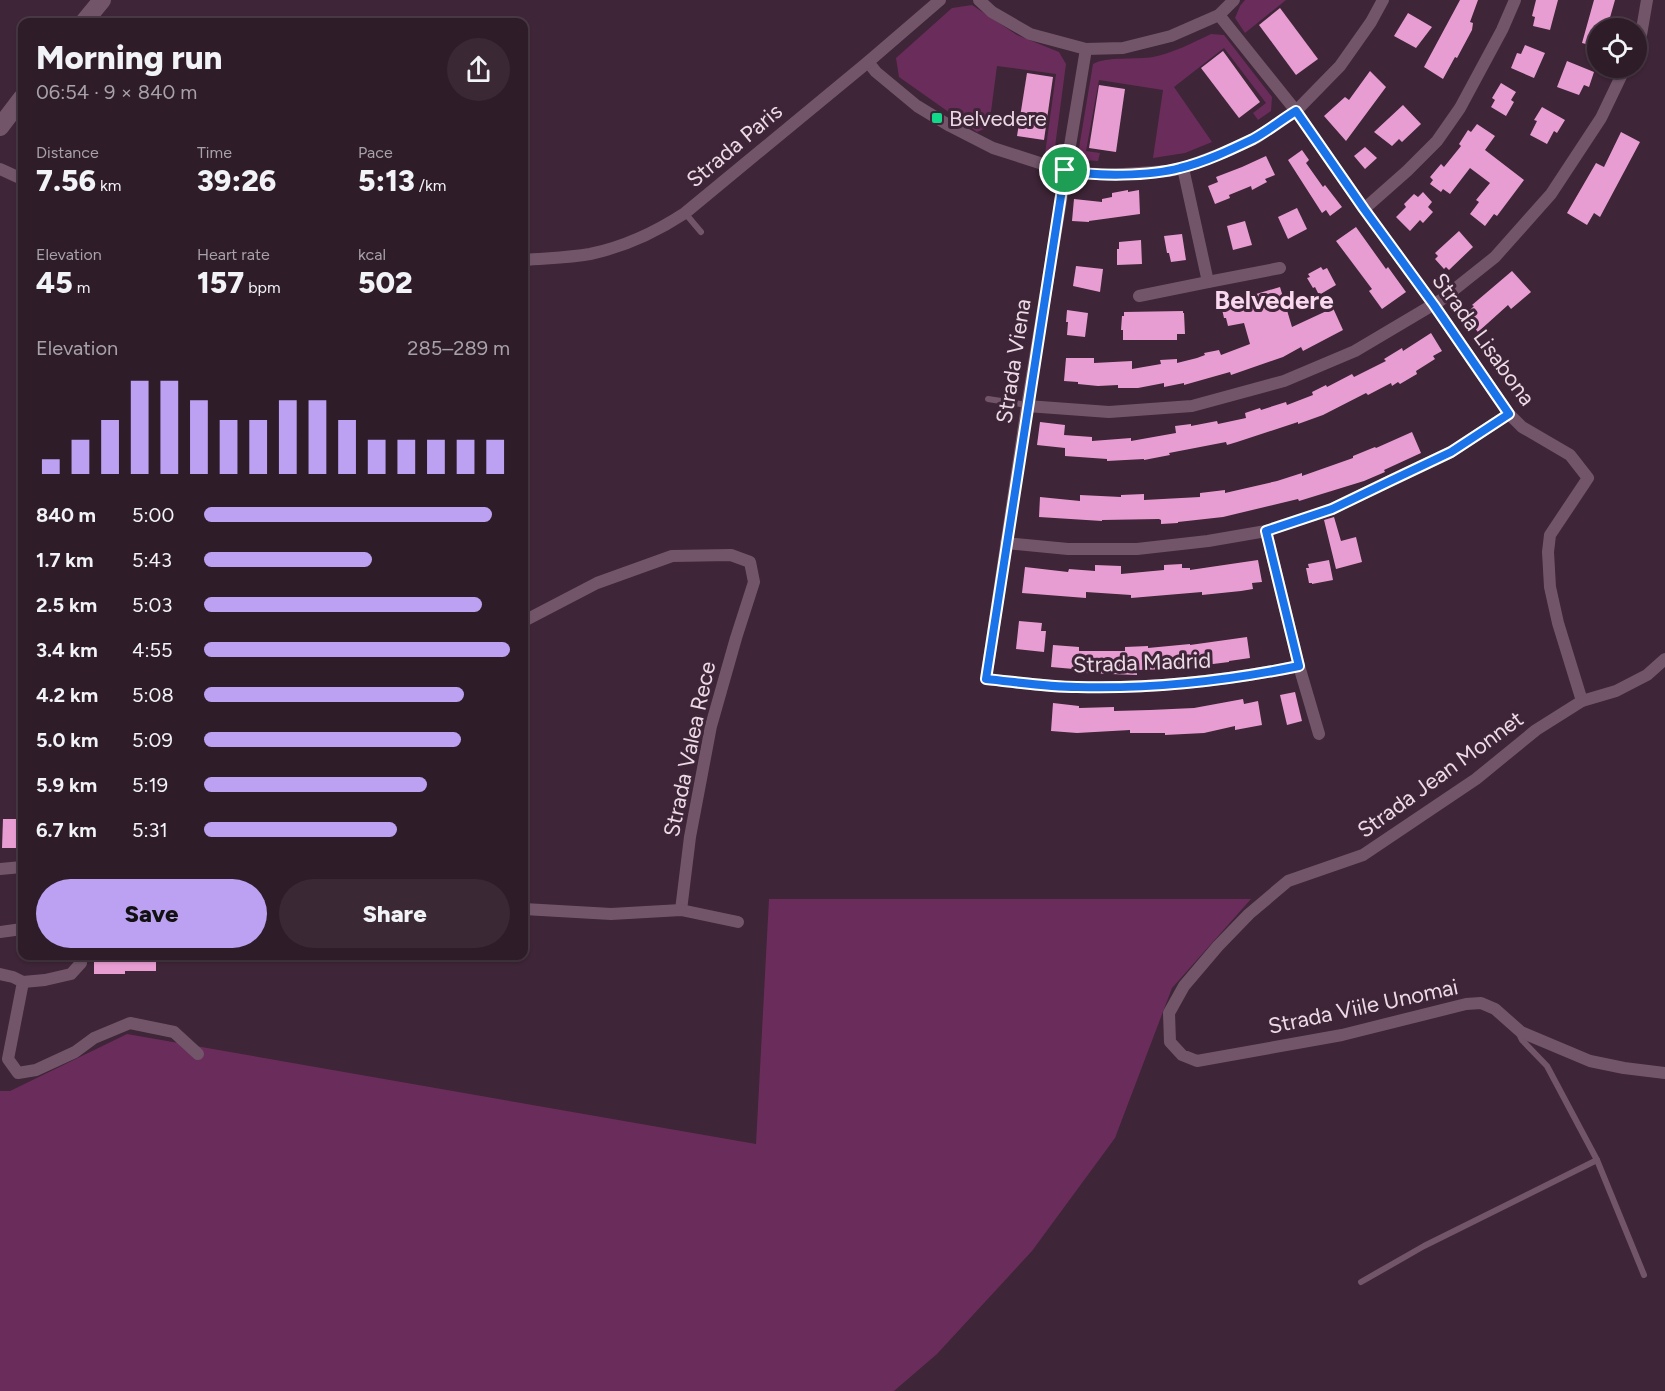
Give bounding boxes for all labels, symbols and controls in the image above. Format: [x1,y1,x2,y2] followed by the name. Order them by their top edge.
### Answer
[1587,18,1647,78] map controls
[1587,18,1647,78] button: locate
[36,38,222,77] text: Morning run
[447,38,510,101] button: share
[36,80,197,104] text: 06:54 · 9 × 840 m
[681,98,788,193] street label: Strada Paris
[949,105,1047,132] place label: Belvedere
[930,111,944,125] marker: Belvedere
[36,143,99,162] text: Distance
[197,143,232,162] text: Time
[358,143,393,162] text: Pace
[1039,144,1090,195] pin
[1048,153,1081,186] icon: arrive
[36,162,96,199] text: 7.56
[197,162,276,199] text: 39:26
[358,162,415,199] text: 5:13
[96,176,121,195] text: km
[415,176,446,195] text: /km
[36,245,102,264] text: Elevation
[197,245,270,264] text: Heart rate
[358,245,386,264] text: kcal
[36,264,73,301] text: 45
[197,264,244,301] text: 157
[358,264,413,301] text: 502
[1426,268,1541,411] street label: Strada Lisabona
[73,278,90,297] text: m
[244,278,281,297] text: bpm
[1214,284,1334,316] district label: Belvedere
[990,297,1037,425] street label: Strada Viena
[36,336,118,360] text: Elevation
[407,336,510,360] text: 285–289 m
[36,503,96,527] text: 840 m
[132,503,174,527] text: 5:00
[36,548,93,572] text: 1.7 km
[132,548,172,572] text: 5:43
[36,593,97,617] text: 2.5 km
[132,593,172,617] text: 5:03
[36,638,98,662] text: 3.4 km
[132,638,172,662] text: 4:55
[1072,647,1212,678] street label: Strada Madrid
[658,659,721,839] street label: Strada Valea Rece
[36,683,98,707] text: 4.2 km
[132,683,174,707] text: 5:08
[1352,705,1529,844] street label: Strada Jean Monnet
[36,728,99,752] text: 5.0 km
[132,728,173,752] text: 5:09
[36,773,97,797] text: 5.9 km
[132,773,168,797] text: 5:19
[36,818,97,842] text: 6.7 km
[132,818,168,842] text: 5:31
[36,879,267,948] button: Save
[279,879,510,948] button: Share
[1266,973,1461,1040] street label: Strada Viile Unomai

